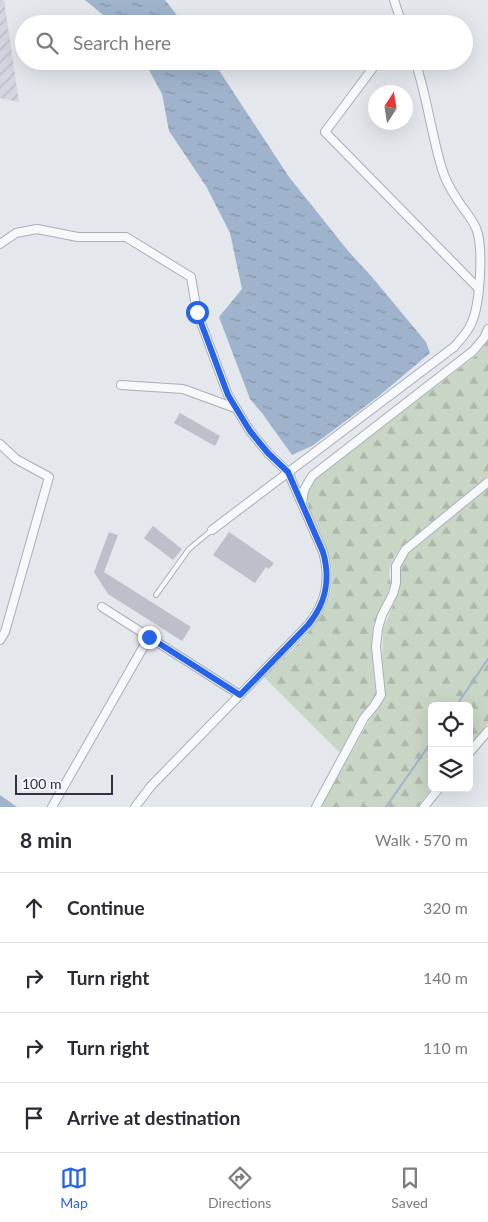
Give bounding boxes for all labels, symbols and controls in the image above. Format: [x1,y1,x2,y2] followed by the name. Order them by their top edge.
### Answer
[15,15,473,70] search box
[33,29,61,57] icon: search
[73,31,171,54] text: Search here
[368,85,413,130] north arrow
[186,301,209,324] route start
[138,626,161,649] route end
[428,702,473,792] map controls
[428,702,473,747] button: locate
[428,747,473,792] button: layers
[15,772,112,795] scale bar
[22,775,61,792] text: 100 m
[20,827,72,852] text: 8 min
[375,830,468,849] text: Walk · 570 m
[20,894,48,922] icon: ahead
[67,896,145,919] text: Continue
[423,898,468,917] text: 320 m
[20,964,48,992] icon: right
[67,966,149,989] text: Turn right
[423,968,468,987] text: 140 m
[20,1034,48,1062] icon: right
[67,1036,149,1059] text: Turn right
[423,1038,468,1057] text: 110 m
[20,1104,48,1132] icon: arrive
[67,1106,240,1129] text: Arrive at destination
[60,1164,88,1211] tab: Map
[208,1164,271,1211] tab: Directions
[391,1164,428,1211] tab: Saved

